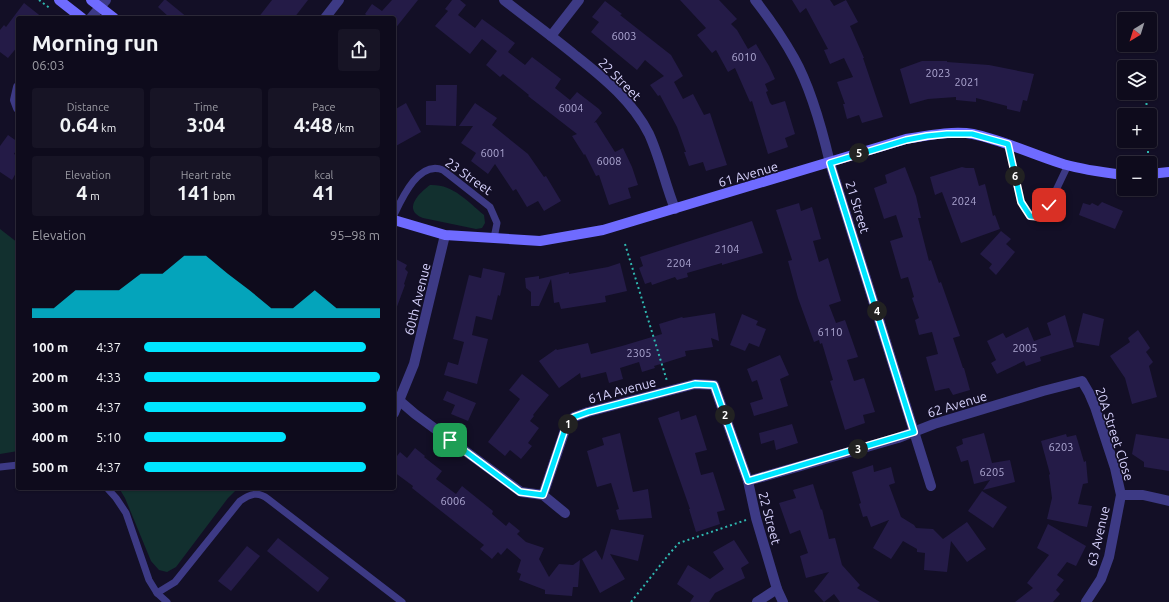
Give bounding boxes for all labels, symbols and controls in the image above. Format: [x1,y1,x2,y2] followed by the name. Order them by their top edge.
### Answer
[1117,12,1157,52] north arrow
[1117,12,1157,196] map controls
[338,29,380,71] button: share
[32,30,159,55] text: Morning run
[612,30,636,42] house number: 6003
[732,51,756,63] house number: 6010
[596,55,644,103] street label: 22 Street
[32,58,65,72] text: 06:03
[1117,60,1157,100] button: layers
[926,67,950,79] house number: 2023
[955,76,979,88] house number: 2021
[67,101,109,113] text: Distance
[194,101,218,113] text: Time
[312,101,336,113] text: Pace
[559,102,583,114] house number: 6004
[1117,108,1157,148] button: +
[60,113,99,136] text: 0.64
[187,113,225,136] text: 3:04
[294,113,333,136] text: 4:48
[99,122,116,134] text: km
[333,122,354,134] text: /km
[849,143,869,163] pin: 5
[481,147,505,159] house number: 6001
[856,147,862,159] text: 5
[443,155,495,197] street label: 23 Street
[597,155,621,167] house number: 6008
[1117,156,1157,196] button: −
[717,159,779,189] street label: 61 Avenue
[1005,166,1025,186] pin: 6
[65,169,111,181] text: Elevation
[181,169,231,181] text: Heart rate
[315,169,334,181] text: kcal
[1012,170,1018,182] text: 6
[843,179,873,235] street label: 21 Street
[76,181,88,204] text: 4
[177,181,210,204] text: 141
[313,181,335,204] text: 41
[1032,188,1066,222] pin
[88,190,100,202] text: m
[210,190,235,202] text: bpm
[1038,194,1060,216] icon: check
[952,195,976,207] house number: 2024
[32,228,86,242] text: Elevation
[330,228,380,242] text: 95–98 m
[715,243,739,255] house number: 2104
[667,257,691,269] house number: 2204
[401,261,433,337] street label: 60th Avenue
[867,301,887,321] pin: 4
[874,305,880,317] text: 4
[818,326,842,338] house number: 6110
[32,340,68,354] text: 100 m
[96,340,121,354] text: 4:37
[1013,342,1037,354] house number: 2005
[627,347,651,359] house number: 2305
[32,370,68,384] text: 200 m
[96,370,121,384] text: 4:33
[586,374,658,406] street label: 61A Avenue
[1093,386,1137,482] street label: 20A Street Close
[926,388,988,420] street label: 62 Avenue
[32,400,68,414] text: 300 m
[96,400,121,414] text: 4:37
[715,405,735,425] pin: 2
[722,409,728,421] text: 2
[558,414,578,434] pin: 1
[565,418,571,430] text: 1
[433,423,467,457] pin
[439,429,461,451] icon: arrive
[32,430,68,444] text: 400 m
[96,430,121,444] text: 5:10
[848,439,868,459] pin: 3
[1049,441,1073,453] house number: 6203
[855,443,861,455] text: 3
[32,460,68,474] text: 500 m
[96,460,121,474] text: 4:37
[980,466,1004,478] house number: 6205
[756,490,784,546] street label: 22 Street
[441,495,465,507] house number: 6006
[1084,504,1112,568] street label: 63 Avenue

